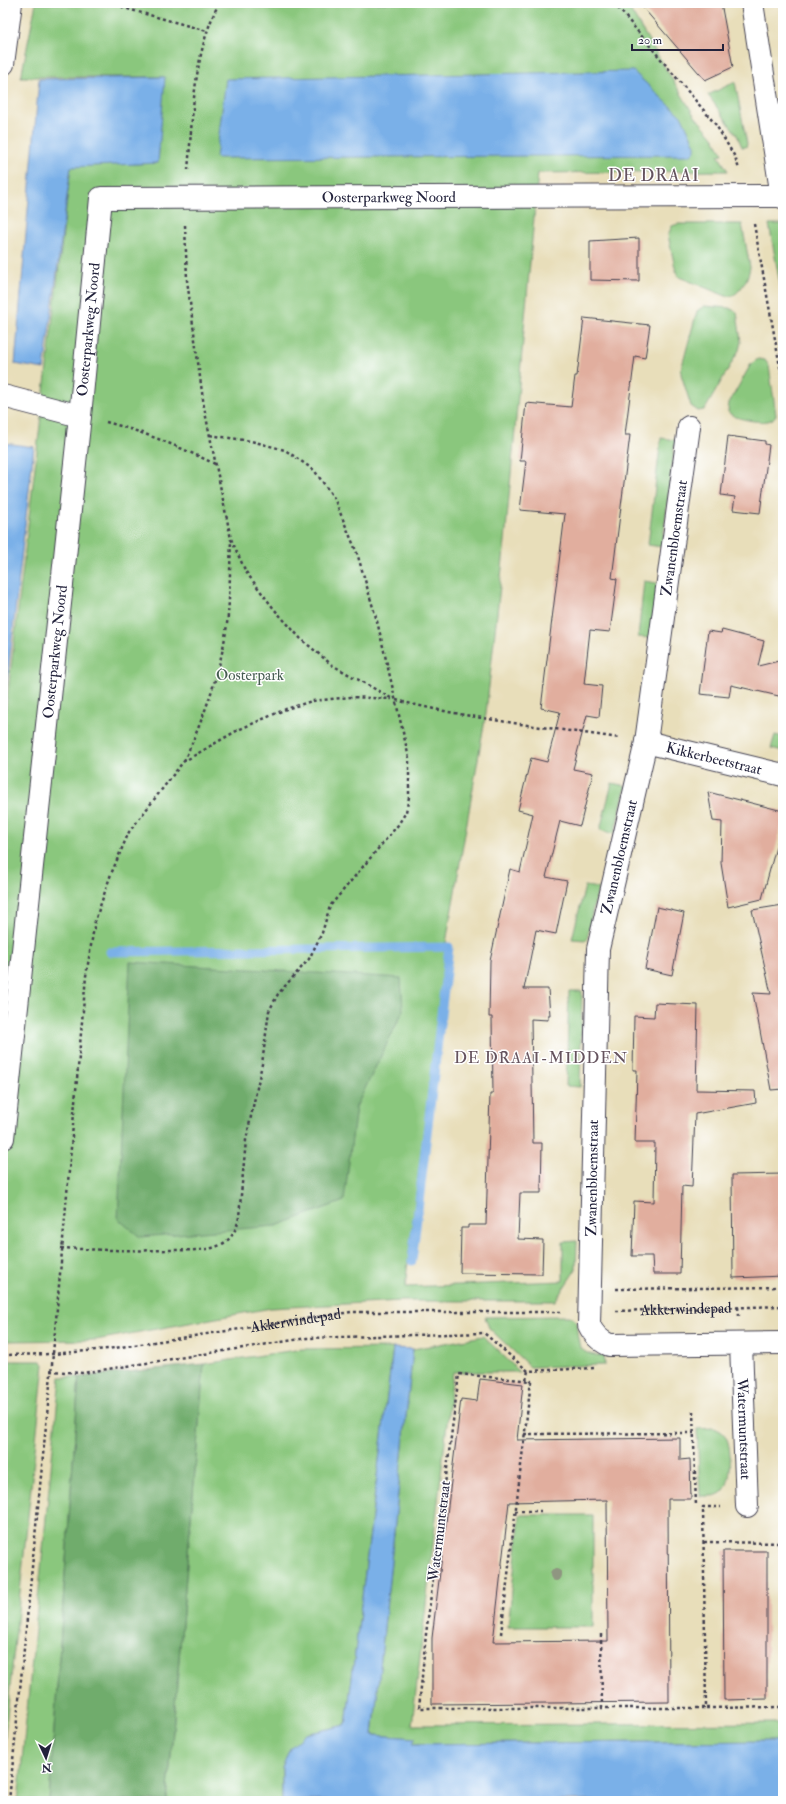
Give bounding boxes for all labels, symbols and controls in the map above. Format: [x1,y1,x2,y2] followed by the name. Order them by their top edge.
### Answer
[632,26,723,52] scale bar
[638,33,663,48] text: 20 m
[608,165,700,186] district label: DE DRAAI
[322,188,457,208] street label: Oosterparkweg Noord
[73,261,105,397] street label: Oosterparkweg Noord
[657,479,692,597] street label: Zwanenbloemstraat
[39,583,72,720] street label: Oosterparkweg Noord
[216,666,284,686] park label: Oosterpark
[664,738,764,780] street label: Kikkerbeetstraat
[597,798,642,916] street label: Zwanenbloemstraat
[454,1048,628,1068] district label: DE DRAAI-MIDDEN
[582,1119,603,1237] street label: Zwanenbloemstraat
[639,1299,732,1320] street label: Akkerwindepad
[248,1305,343,1337] street label: Akkerwindepad
[732,1377,755,1480] street label: Watermuntstraat
[424,1479,455,1584] street label: Watermuntstraat
[26,1738,66,1778] north arrow
[40,1761,53,1774] text: N

